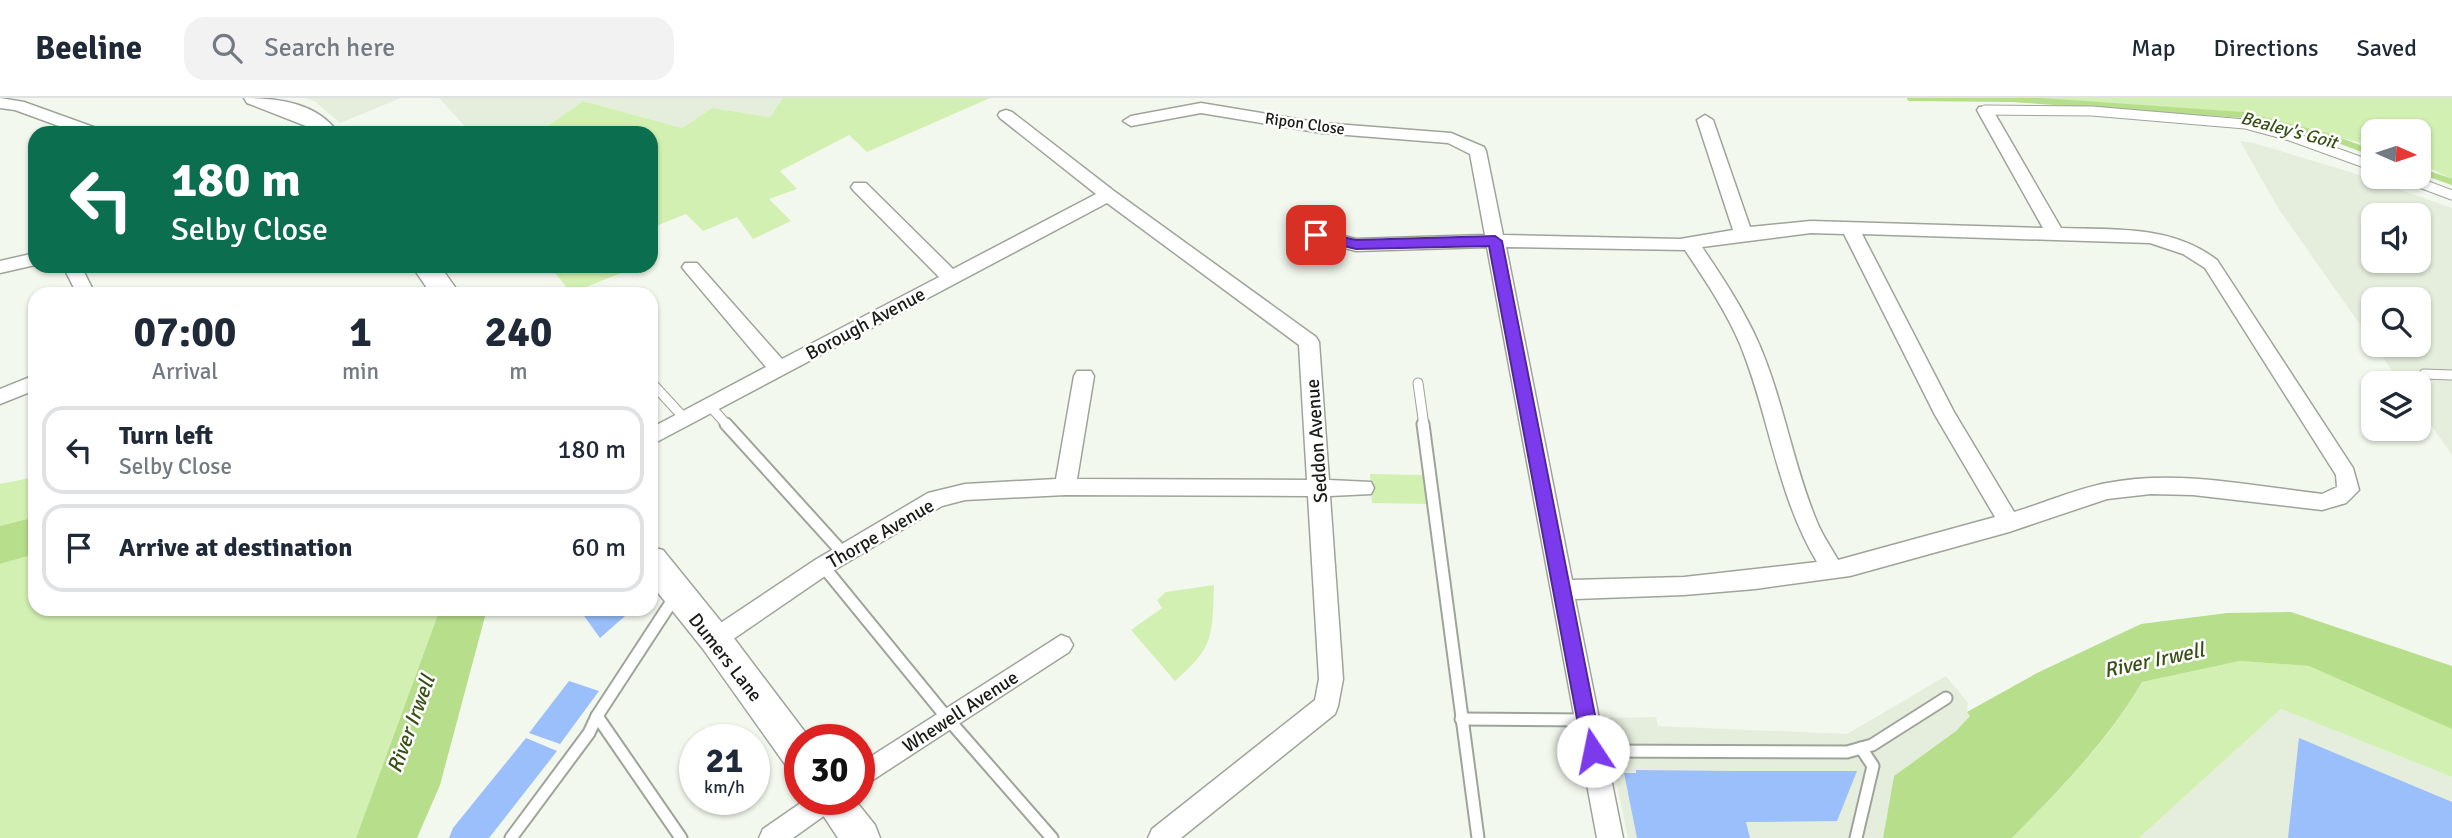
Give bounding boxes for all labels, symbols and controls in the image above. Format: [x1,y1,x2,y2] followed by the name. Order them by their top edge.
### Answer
[184,17,674,80] search box
[35,28,142,69] text: Beeline
[208,29,246,67] icon: search
[264,32,395,64] text: Search here
[2131,33,2176,63] text: Map
[2214,33,2319,63] text: Directions
[2357,33,2417,63] text: Saved
[2238,107,2342,154] water label: Bealey's Goit
[1264,108,1346,139] street label: Ripon Close
[2361,119,2431,189] north arrow
[2361,119,2431,441] map controls
[171,150,301,210] text: 180 m
[56,154,147,245] icon: left
[2361,203,2431,273] button: sound
[1286,205,1346,265] pin
[171,210,328,249] text: Selby Close
[1297,216,1335,254] icon: arrive
[801,282,930,366] street label: Borough Avenue
[2361,287,2431,357] button: search
[133,307,237,358] text: 07:00
[349,307,372,358] text: 1
[484,307,553,358] text: 240
[152,357,218,386] text: Arrival
[342,357,379,386] text: min
[509,357,528,386] text: m
[2361,371,2431,441] button: layers
[1301,378,1333,504] street label: Seddon Avenue
[119,420,213,452] text: Turn left
[60,431,98,469] icon: left
[557,434,626,466] text: 180 m
[119,452,232,481] text: Selby Close
[823,494,938,574] street label: Thorpe Avenue
[60,529,98,567] icon: arrive
[119,532,352,564] text: Arrive at destination
[571,532,626,564] text: 60 m
[683,608,767,707] street label: Dumers Lane
[2101,636,2208,683] water label: River Irwell
[898,665,1023,758] street label: Whewell Avenue
[381,670,441,776] water label: River Irwell
[1556,714,1630,788] position arrow
[784,724,875,815] speed limit sign: 30
[706,739,743,782] text: 21
[704,776,745,798] text: km/h

